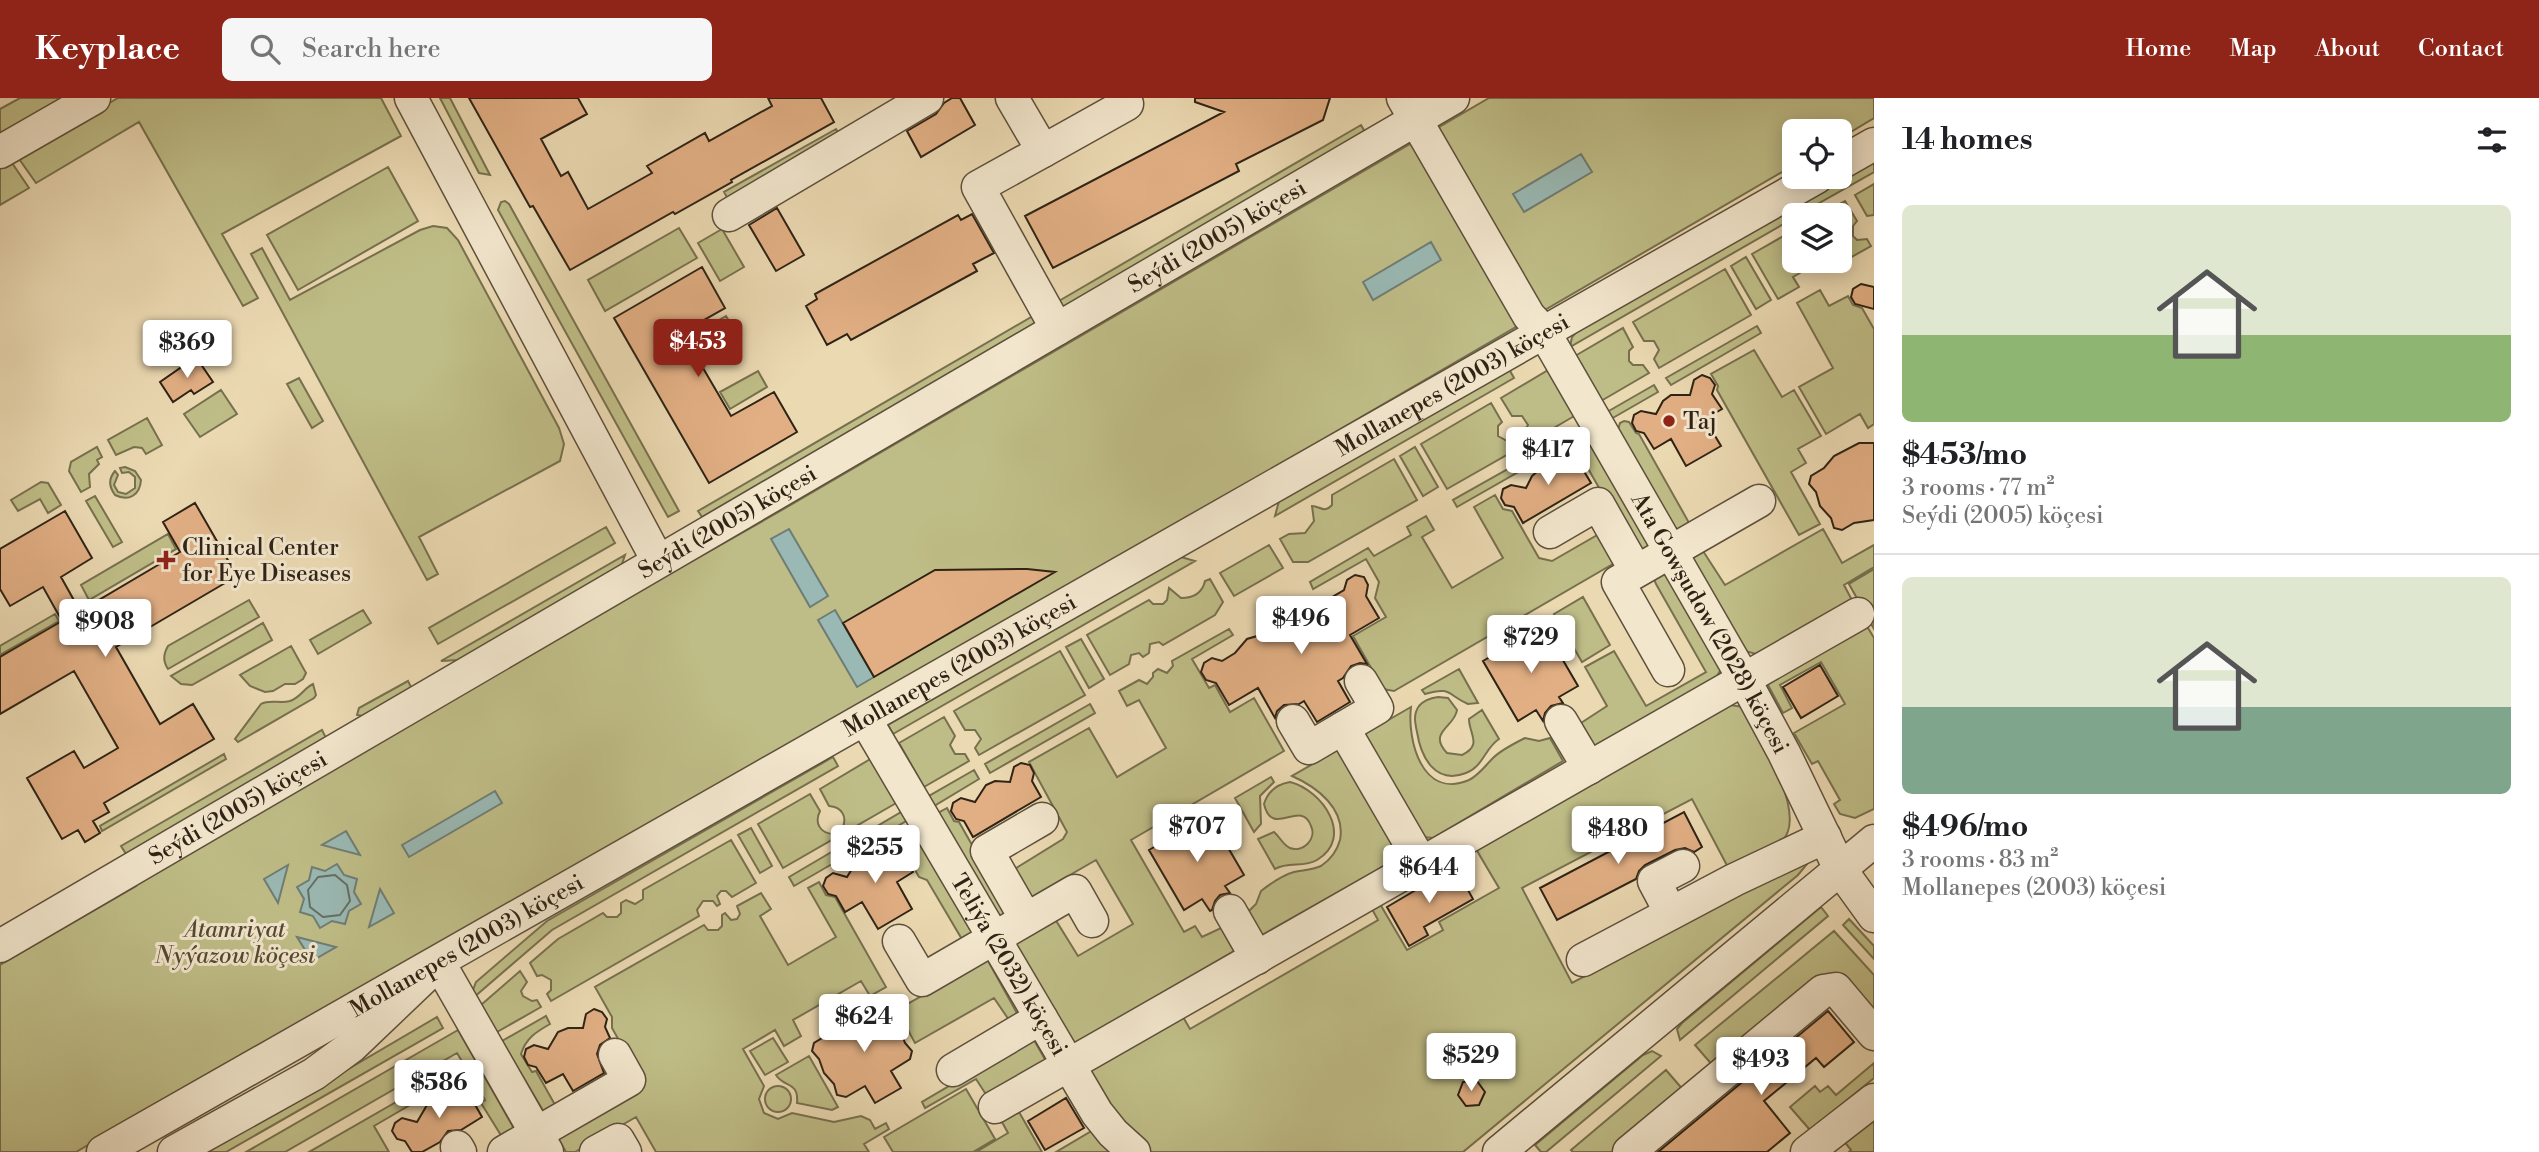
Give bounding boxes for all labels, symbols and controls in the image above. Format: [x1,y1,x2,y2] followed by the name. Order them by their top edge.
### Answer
[222,18,712,81] search box
[35,29,180,70] text: Keyplace
[246,30,284,68] icon: search
[302,33,441,65] text: Search here
[2126,34,2191,64] text: Home
[2229,34,2277,64] text: Map
[2315,34,2380,64] text: About
[2418,34,2504,64] text: Contact
[1782,119,1852,273] map controls
[1782,119,1852,189] button: locate
[1902,121,2033,159] text: 14 homes
[2473,121,2511,159] icon: filters
[1123,174,1312,300] street label: Seýdi (2005) köçesi
[1782,203,1852,273] button: layers
[2144,251,2270,377] icon: home
[1331,308,1574,463] street label: Mollanepes (2003) köçesi
[146,320,228,380] pin: $369
[657,320,739,379] pin: $453
[669,328,727,356] text: $453
[159,329,215,357] text: $369
[1683,408,1717,436] place label: Taj
[1661,413,1677,429] marker: Taj
[1507,428,1589,487] pin: $417
[1522,436,1574,464] text: $417
[1902,436,2027,474] text: $453/mo
[633,459,822,585] street label: Seýdi (2005) köçesi
[1902,474,2055,502] text: 3 rooms · 77 m²
[1624,487,1795,759] street label: Ata Gowşudow (2028) köçesi
[1902,502,2104,530] text: Seýdi (2005) köçesi
[182,534,351,588] place label: Clinical Center for Eye Diseases
[156,550,176,570] marker: Clinical Center for Eye Diseases
[838,588,1082,743] street label: Mollanepes (2003) köçesi
[1260,596,1342,656] pin: $496
[64,600,146,659] pin: $908
[1272,605,1330,633] text: $496
[75,608,135,636] text: $908
[1490,616,1572,675] pin: $729
[2144,623,2270,749] icon: home
[1503,624,1559,652] text: $729
[144,745,332,871] street label: Seýdi (2005) köçesi
[1156,804,1238,864] pin: $707
[1577,806,1659,866] pin: $480
[1902,808,2028,846] text: $496/mo
[1169,813,1225,841] text: $707
[1588,815,1648,843] text: $480
[834,826,916,885] pin: $255
[847,834,903,862] text: $255
[1388,846,1470,905] pin: $644
[1902,846,2058,874] text: 3 rooms · 83 m²
[1399,854,1459,882] text: $644
[345,869,589,1024] street label: Mollanepes (2003) köçesi
[944,869,1073,1061] street label: Teliýa (2032) köçesi
[1902,874,2166,902] text: Mollanepes (2003) köçesi
[154,916,316,970] park label: Atamriyat Nyýazow köçesi
[823,995,905,1054] pin: $624
[835,1003,893,1031] text: $624
[1430,1034,1512,1093] pin: $529
[1720,1038,1802,1097] pin: $493
[1443,1042,1499,1070] text: $529
[1732,1046,1790,1074] text: $493
[398,1060,480,1120] pin: $586
[410,1069,468,1097] text: $586

